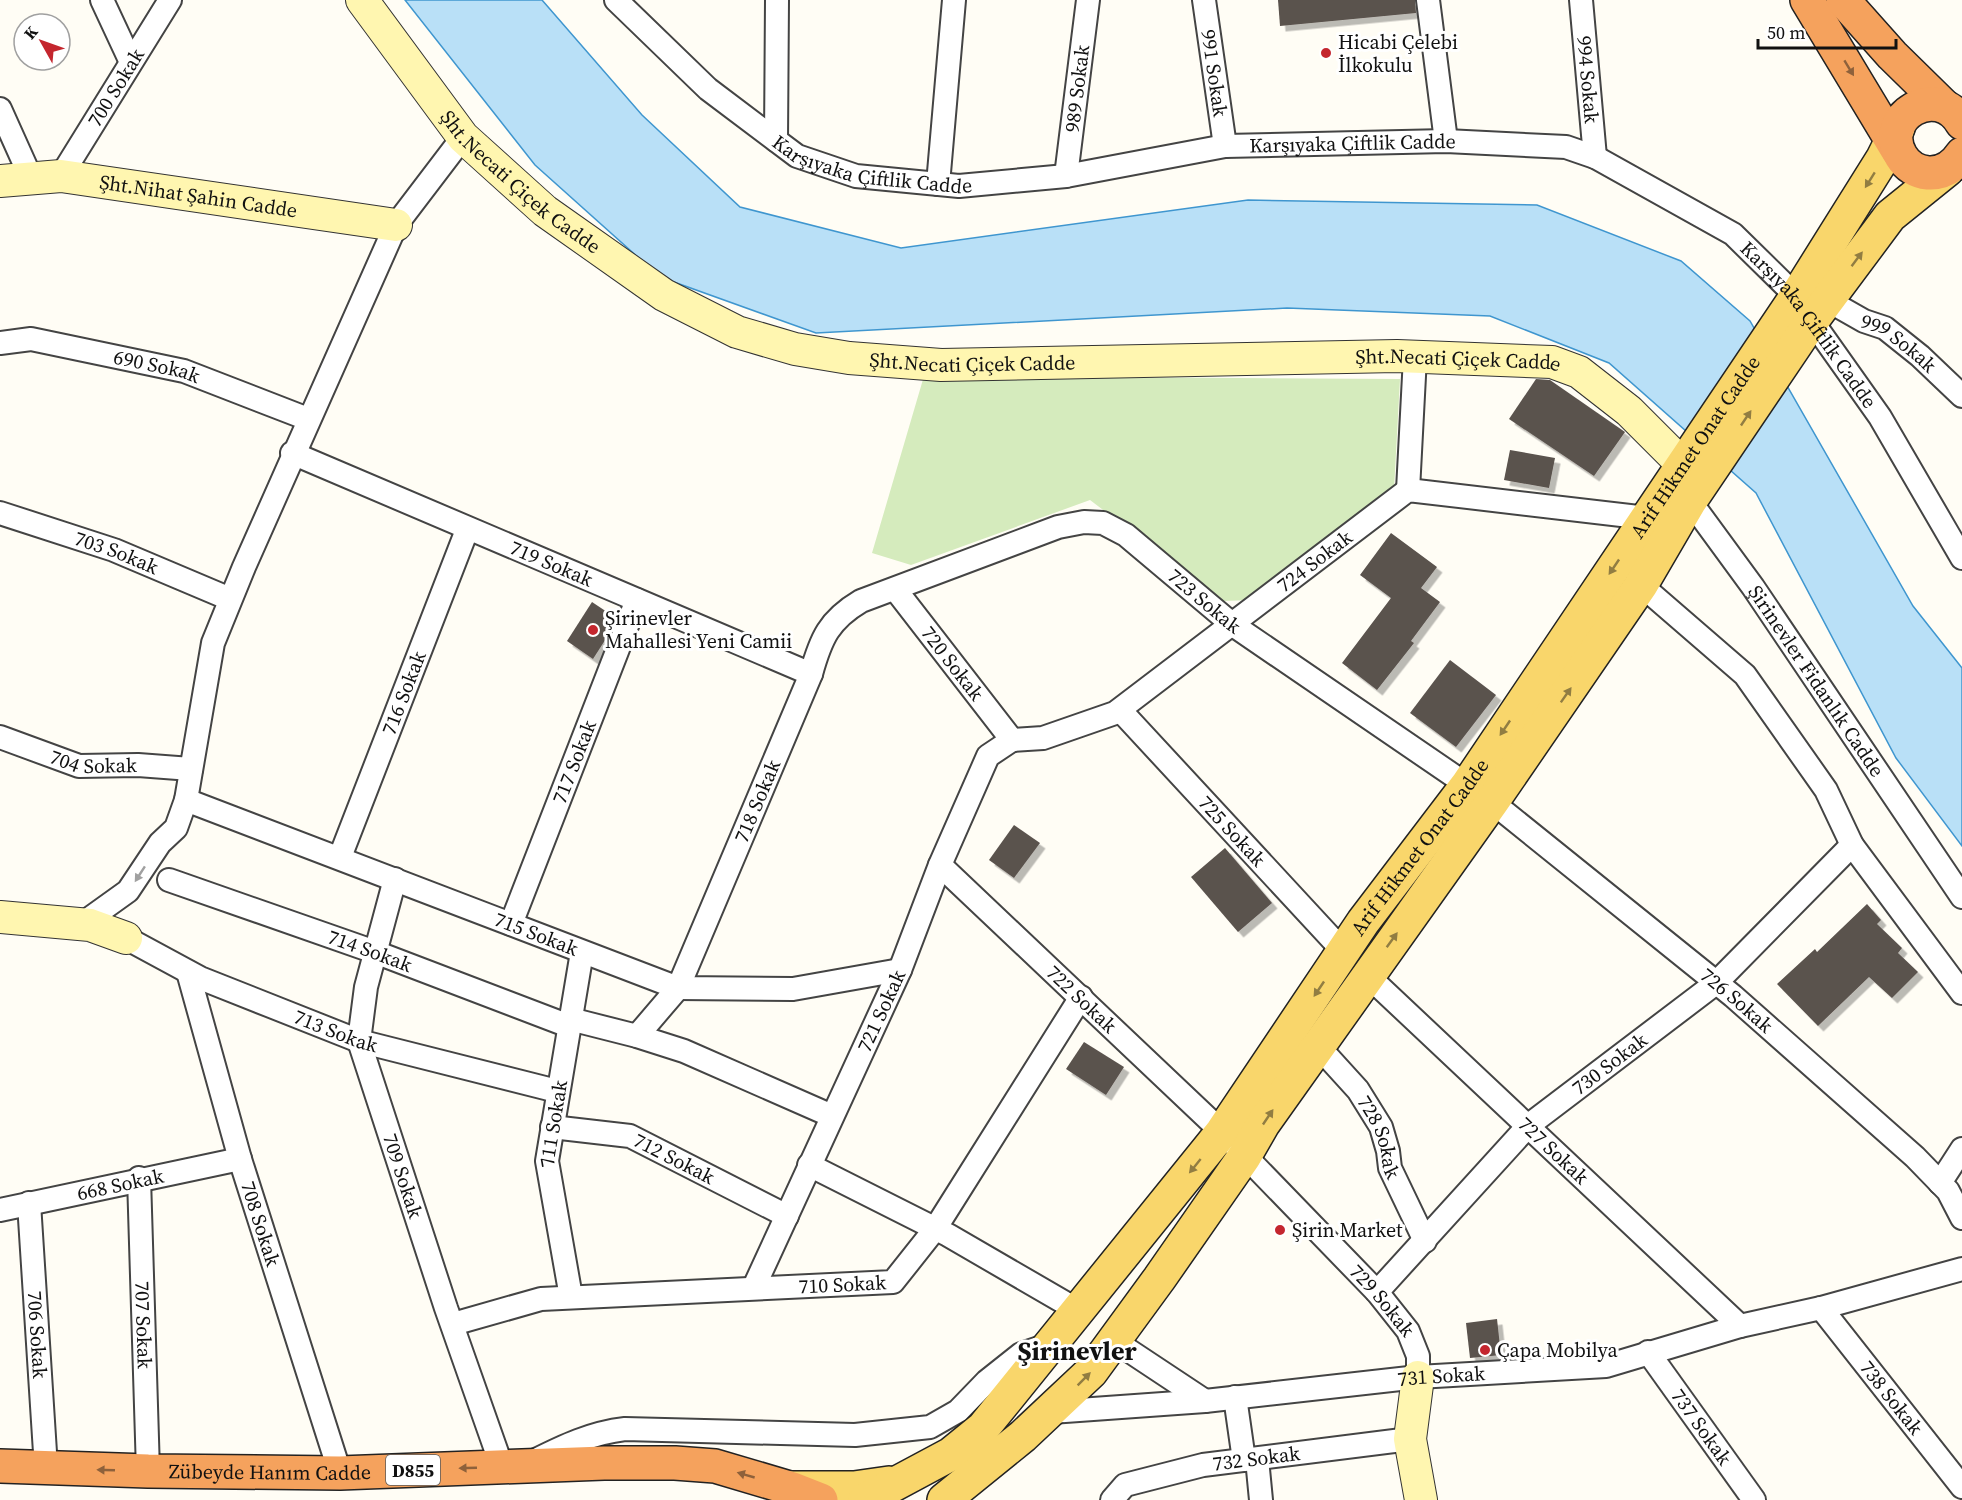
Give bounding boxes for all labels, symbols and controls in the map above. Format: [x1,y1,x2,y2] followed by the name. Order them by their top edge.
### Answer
[12,12,72,72] north arrow
[1758,12,1896,50] scale bar
[19,20,43,44] text: K
[1767,20,1805,45] text: 50 m
[1194,28,1235,119] street label: 991 Sokak
[1338,28,1458,79] place label: Hicabi Çelebi İlkokulu
[1570,35,1606,125] street label: 994 Sokak
[81,43,151,132] street label: 700 Sokak
[1058,43,1096,134] street label: 989 Sokak
[1319,46,1333,60] marker: Hicabi Çelebi İlkokulu
[1843,60,1854,76] one-way arrow
[434,104,606,260] street label: Şht.Necati Çiçek Cadde
[1249,127,1456,159] street label: Karşıyaka Çiftlik Cadde
[766,128,973,200] street label: Karşıyaka Çiftlik Cadde
[98,168,299,224] street label: Şht.Nihat Şahin Cadde
[1864,172,1875,188] one-way arrow
[1734,235,1884,414] street label: Karşıyaka Çiftlik Cadde
[1851,251,1863,266] one-way arrow
[1857,307,1943,379] street label: 999 Sokak
[1355,342,1565,378] street label: Şht.Necati Çiçek Cadde
[111,343,204,390] street label: 690 Sokak
[869,346,1076,379] street label: Şht.Necati Çiçek Cadde
[1623,350,1767,544] street label: Arif Hikmet Onat Cadde
[1741,410,1752,427] one-way arrow
[1271,523,1358,599] street label: 724 Sokak
[71,524,163,581] street label: 703 Sokak
[506,533,597,594] street label: 719 Sokak
[1608,558,1620,574] one-way arrow
[1162,562,1246,640] street label: 723 Sokak
[1742,579,1891,782] street label: Şirinevler Fidanlık Cadde
[605,604,792,655] place label: Şirinevler Mahallesi Yeni Camii
[915,620,991,707] street label: 720 Sokak
[586,623,600,637] marker: Şirinevler Mahallesi Yeni Camii
[375,647,433,739] street label: 716 Sokak
[1560,687,1571,704] one-way arrow
[545,716,603,808] street label: 717 Sokak
[1499,720,1511,736] one-way arrow
[46,743,137,780] street label: 704 Sokak
[1344,753,1495,941] street label: Arif Hikmet Onat Cadde
[727,755,787,847] street label: 718 Sokak
[1192,789,1272,873] street label: 725 Sokak
[135,866,146,882] one-way arrow
[490,905,582,963] street label: 715 Sokak
[324,923,416,979] street label: 714 Sokak
[1386,933,1398,949] one-way arrow
[1040,959,1123,1039] street label: 722 Sokak
[1694,961,1779,1039] street label: 726 Sokak
[850,965,912,1057] street label: 721 Sokak
[1313,981,1325,997] one-way arrow
[290,1003,381,1059] street label: 713 Sokak
[1566,1026,1653,1102] street label: 730 Sokak
[533,1078,574,1169] street label: 711 Sokak
[1351,1090,1407,1184] street label: 728 Sokak
[1262,1109,1273,1125] one-way arrow
[1512,1110,1595,1191] street label: 727 Sokak
[629,1126,720,1191] street label: 712 Sokak
[376,1130,430,1222] street label: 709 Sokak
[1190,1159,1202,1174] one-way arrow
[74,1162,166,1207] street label: 668 Sokak
[234,1178,287,1270] street label: 708 Sokak
[1292,1216,1403,1244] place label: Şirin Market
[1273,1223,1287,1237] marker: Şirin Market
[1343,1258,1421,1343] street label: 729 Sokak
[798,1268,887,1301] street label: 710 Sokak
[128,1281,159,1369] street label: 707 Sokak
[21,1290,54,1379] street label: 706 Sokak
[1017,1333,1138,1369] district label: Şirinevler
[1497,1336,1618,1364] place label: Çapa Mobilya
[1478,1343,1492,1357] marker: Çapa Mobilya
[1853,1354,1930,1441] street label: 738 Sokak
[1396,1359,1486,1393] street label: 731 Sokak
[1076,1373,1090,1387] one-way arrow
[1665,1383,1739,1471] street label: 737 Sokak
[1211,1439,1302,1478] street label: 732 Sokak
[386,1455,440,1485] road number: D855
[169,1457,371,1487] street label: Zübeyde Hanım Cadde
[459,1463,478,1473] one-way arrow
[96,1465,115,1474] one-way arrow
[737,1470,755,1479] one-way arrow

